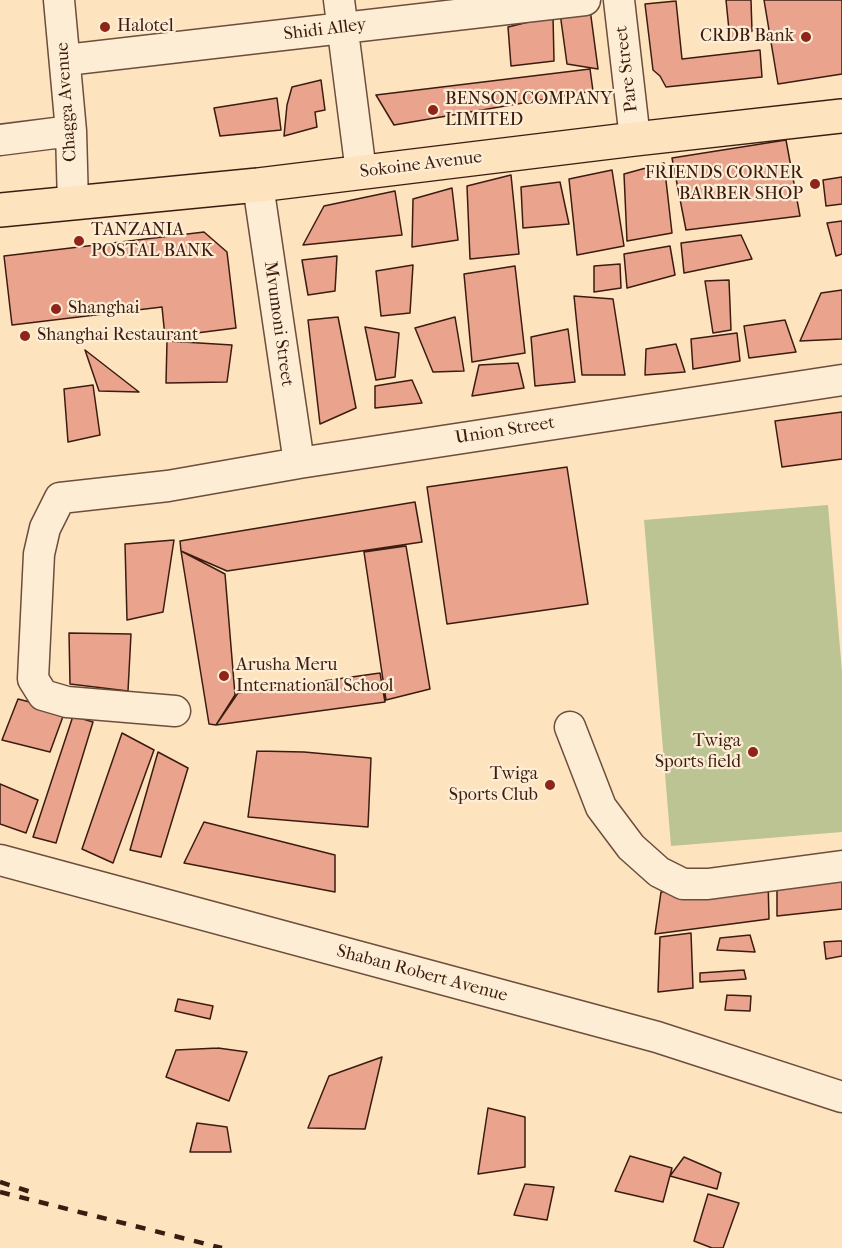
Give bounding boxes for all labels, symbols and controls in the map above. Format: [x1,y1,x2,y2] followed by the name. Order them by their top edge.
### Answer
[282,14,368,46] street label: Shidi Alley
[117,16,174,38] place label: Halotel
[98,20,112,34] marker: Halotel
[611,25,643,113] street label: Pare Street
[700,26,794,48] place label: CRDB Bank
[799,30,813,44] marker: CRDB Bank
[52,41,82,163] street label: Chagga Avenue
[445,89,613,132] place label: BENSON COMPANY LIMITED
[426,103,440,117] marker: BENSON COMPANY LIMITED
[359,147,483,183] street label: Sokoine Avenue
[645,163,803,206] place label: FRIENDS CORNER BARBER SHOP
[808,177,822,191] marker: FRIENDS CORNER BARBER SHOP
[91,220,214,262] place label: TANZANIA POSTAL BANK
[72,234,86,248] marker: TANZANIA POSTAL BANK
[259,260,297,388] street label: Mvumoni Street
[68,298,140,320] place label: Shanghai
[49,302,63,316] marker: Shanghai
[37,325,198,347] place label: Shanghai Restaurant
[18,329,32,343] marker: Shanghai Restaurant
[454,412,556,450] street label: Union Street
[236,655,394,698] place label: Arusha Meru International School
[217,669,231,683] marker: Arusha Meru International School
[655,731,741,774] place label: Twiga Sports field
[746,745,760,759] marker: Twiga Sports field
[449,764,538,806] place label: Twiga Sports Club
[543,778,557,792] marker: Twiga Sports Club
[334,941,510,1007] street label: Shaban Robert Avenue

